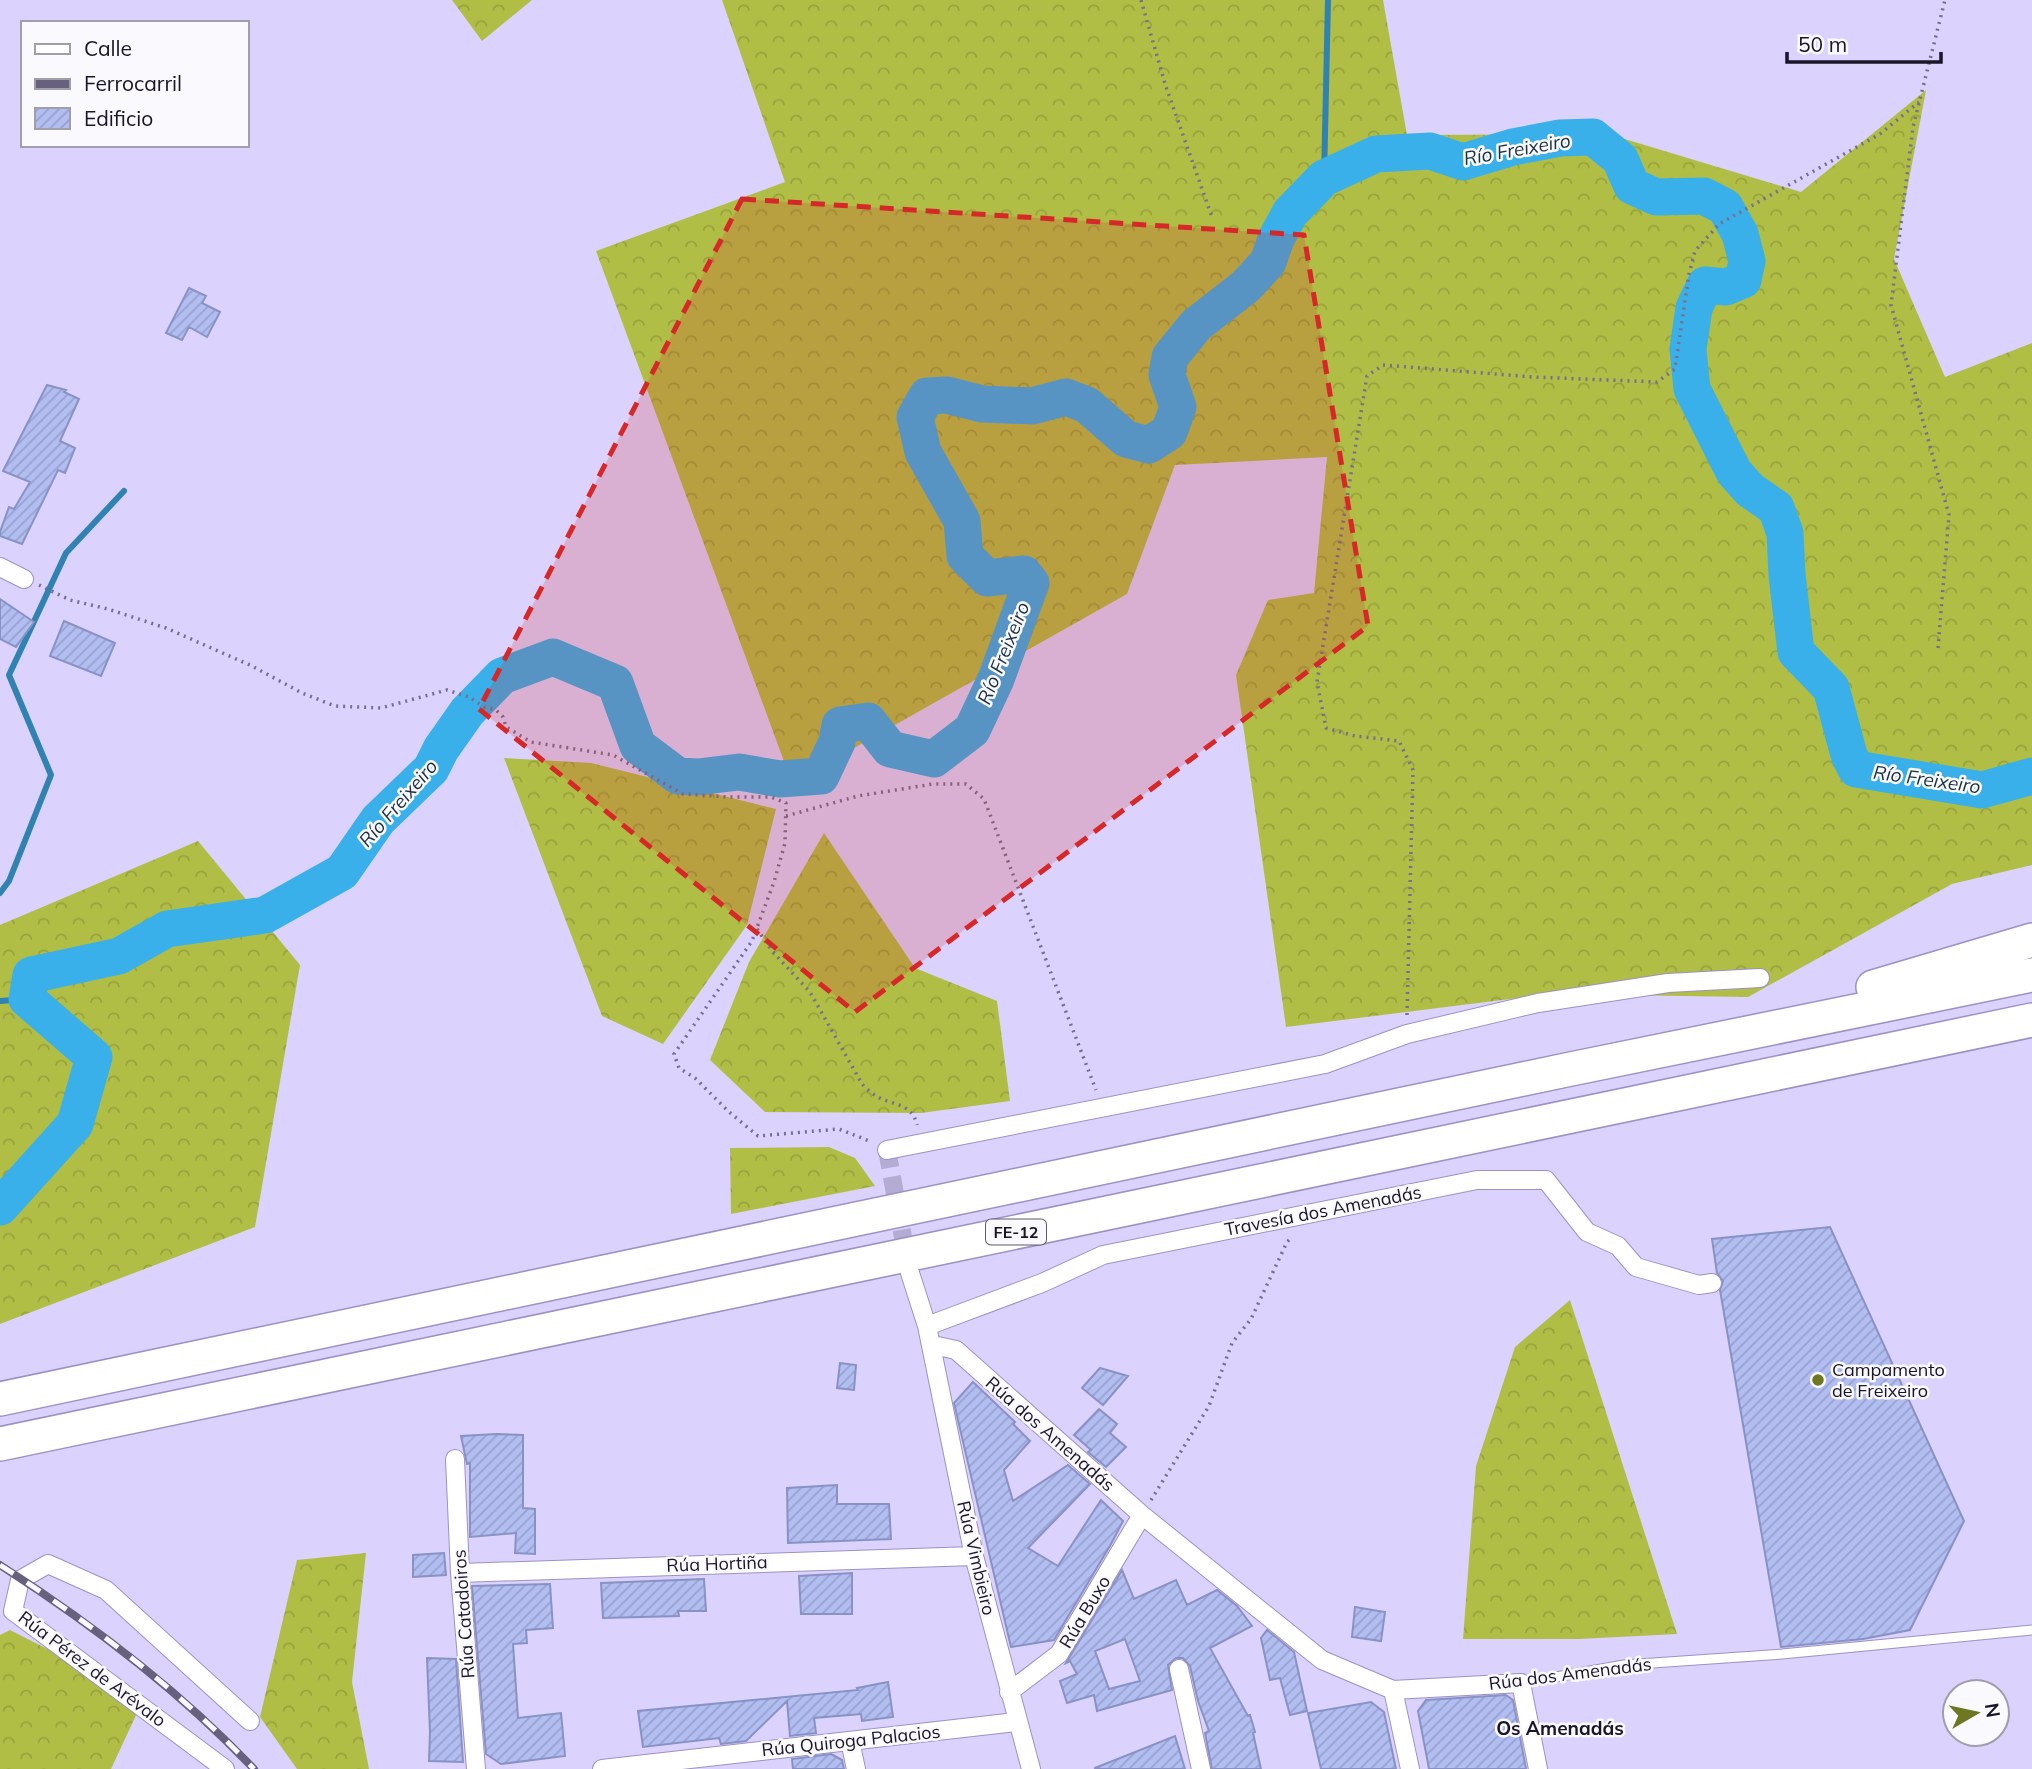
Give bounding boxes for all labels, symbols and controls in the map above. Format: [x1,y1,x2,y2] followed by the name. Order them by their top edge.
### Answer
[21,21,248,147] legend
[1787,21,1941,65] scale bar
[1798,31,1847,57] text: 50 m
[84,35,132,61] text: Calle
[84,70,182,96] text: Ferrocarril
[84,105,153,131] text: Edificio
[1462,128,1572,170] water label: Río Freixeiro
[972,598,1034,708] water label: Río Freixeiro
[354,754,443,852] water label: Río Freixeiro
[1872,760,1982,798] water label: Río Freixeiro
[1223,1180,1423,1241] street label: Travesía dos Amenadás
[986,1220,1046,1244] road number: FE-12
[1832,1358,1945,1402] place label: Campamento de Freixeiro
[981,1371,1120,1496] street label: Rúa dos Amenadás
[1810,1372,1826,1388] marker: Campamento de Freixeiro
[952,1498,1001,1617] street label: Rúa Vimbieiro
[448,1549,479,1679] street label: Rúa Catadoiros
[666,1550,768,1577] street label: Rúa Hortiña
[1054,1571,1115,1652] street label: Rúa Buxo
[14,1606,171,1732] street label: Rúa Pérez de Arévalo
[1487,1652,1653,1695] street label: Rúa dos Amenadás
[1941,1678,2011,1748] north arrow
[1980,1701,2006,1719] text: N
[1496,1716,1624,1740] district label: Os Amenadás
[760,1720,941,1761] street label: Rúa Quiroga Palacios

